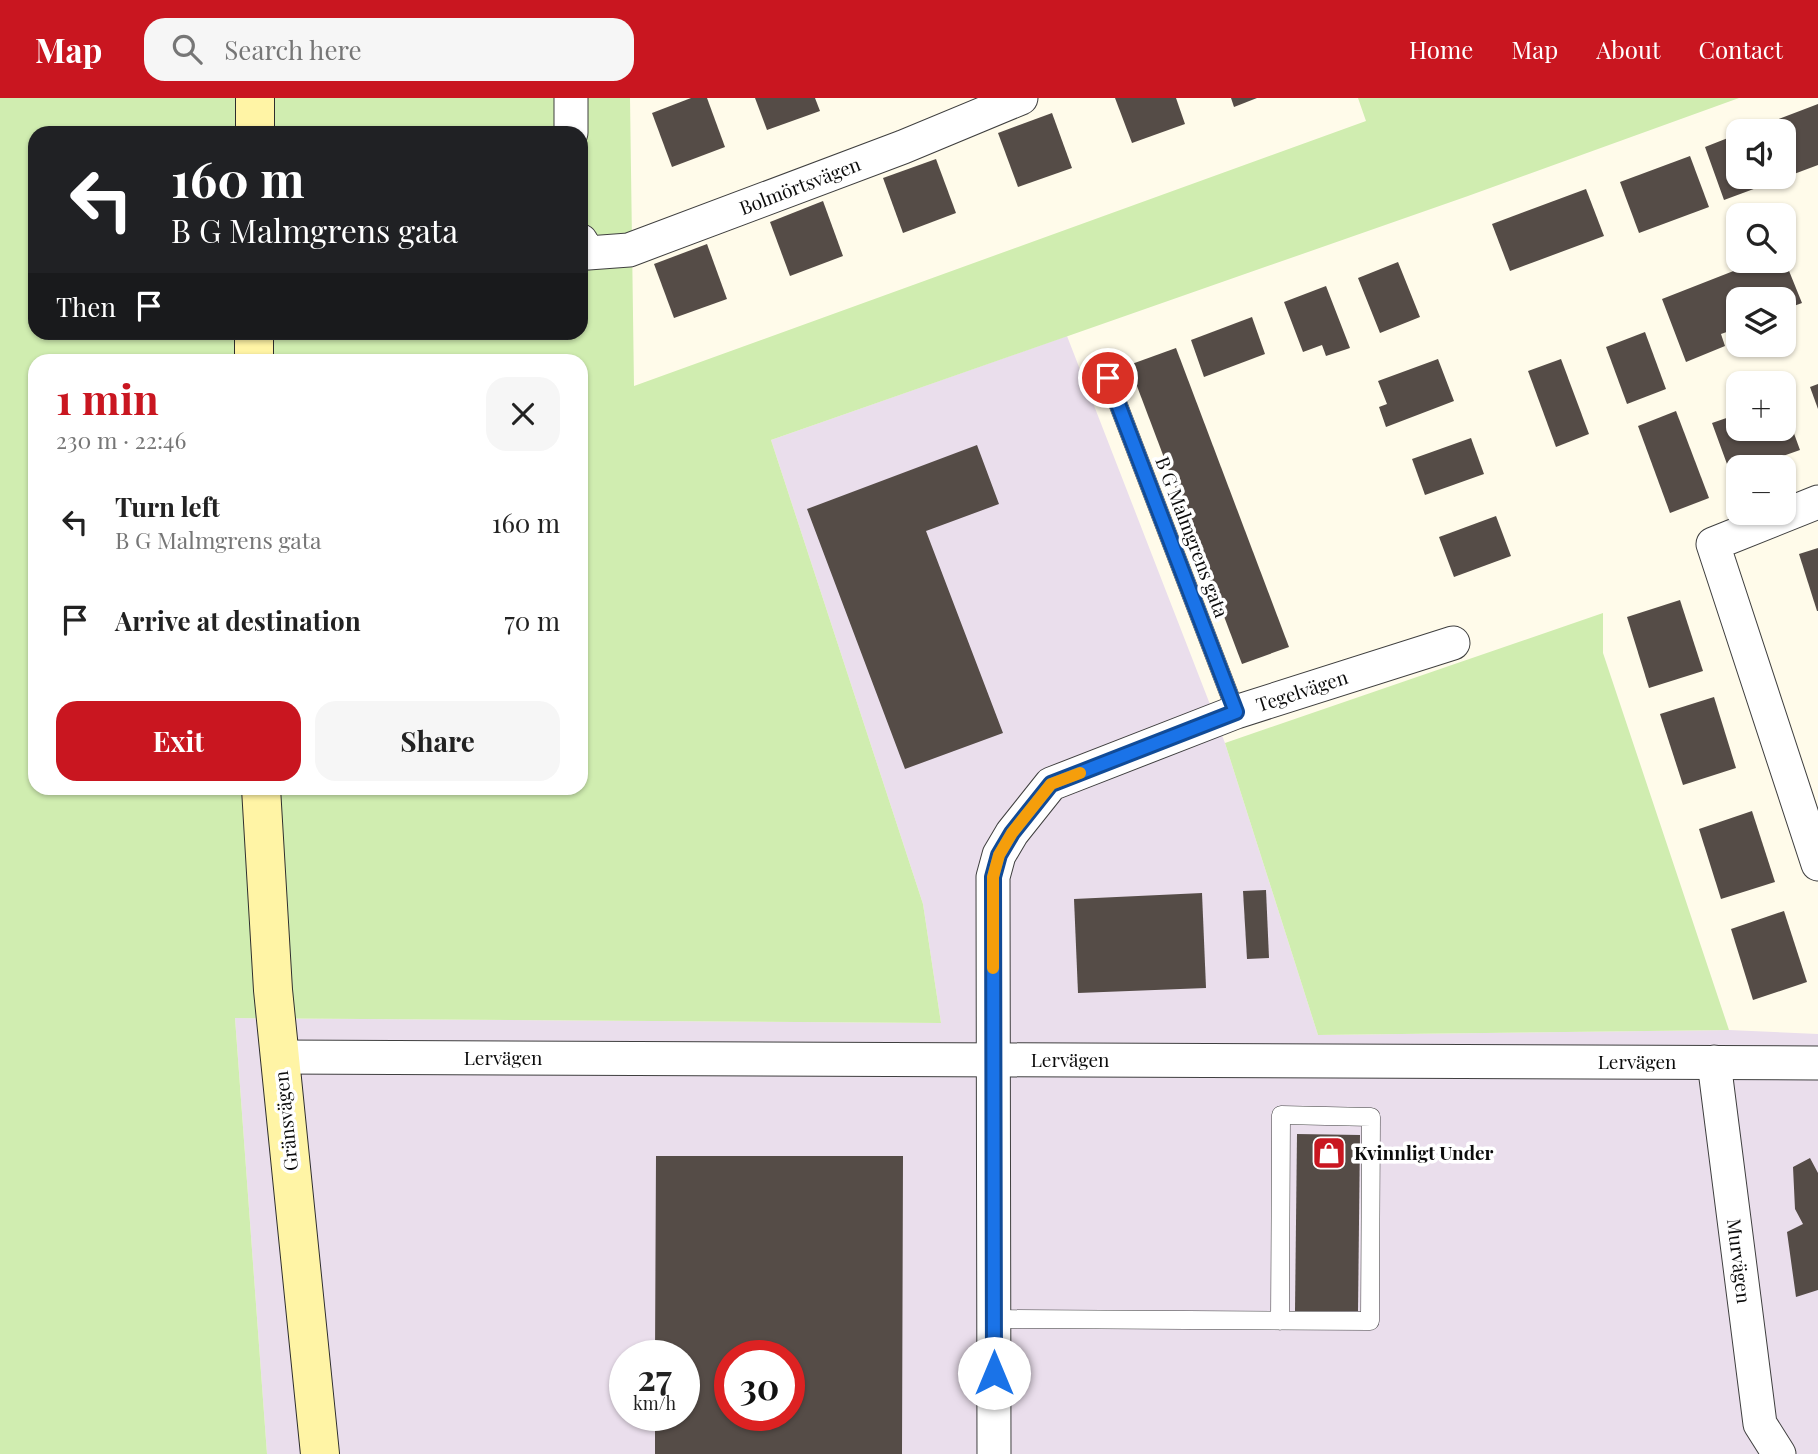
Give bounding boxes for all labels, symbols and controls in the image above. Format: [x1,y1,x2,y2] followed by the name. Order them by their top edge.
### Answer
[144,18,634,81] search box
[35,27,102,71] text: Map
[168,30,206,68] icon: search
[224,32,362,67] text: Search here
[1409,33,1473,65] text: Home
[1511,33,1558,65] text: Map
[1596,33,1660,65] text: About
[1698,33,1783,65] text: Contact
[1726,119,1796,525] map controls
[1726,119,1796,189] button: sound
[171,145,305,210] text: 160 m
[735,150,865,220] street label: Bolmörtsvägen
[56,154,147,245] icon: left
[1726,203,1796,273] button: search
[171,208,458,251] text: B G Malmgrens gata
[130,287,168,325] icon: arrive
[1726,287,1796,357] button: layers
[56,289,116,324] text: Then
[1078,348,1138,408] pin
[1089,359,1127,397] icon: arrive
[56,370,159,426] text: 1 min
[1726,371,1796,441] button: +
[486,377,560,451] button: close
[56,424,186,455] text: 230 m · 22:46
[1150,452,1236,621] street label: B G Malmgrens gata
[1726,455,1796,525] button: −
[115,489,220,524] text: Turn left
[56,503,94,541] icon: left
[492,505,560,540] text: 160 m
[115,524,321,555] text: B G Malmgrens gata
[56,601,94,639] icon: arrive
[115,603,361,638] text: Arrive at destination
[504,603,560,638] text: 70 m
[1253,663,1351,717] street label: Tegelvägen
[56,701,301,781] button: Exit
[315,701,560,781] button: Share
[464,1044,543,1070] street label: Lervägen
[1031,1046,1110,1072] street label: Lervägen
[1598,1048,1677,1074] street label: Lervägen
[267,1069,303,1172] street label: Gränsvägen
[1310,1134,1348,1172] shop icon: Kvinnligt Under
[1354,1139,1494,1165] place label: Kvinnligt Under
[1722,1217,1758,1305] street label: Murvägen
[957,1336,1031,1410] position arrow
[714,1340,805,1431] speed limit sign: 30
[637,1353,672,1400] text: 27
[633,1391,676,1415] text: km/h

